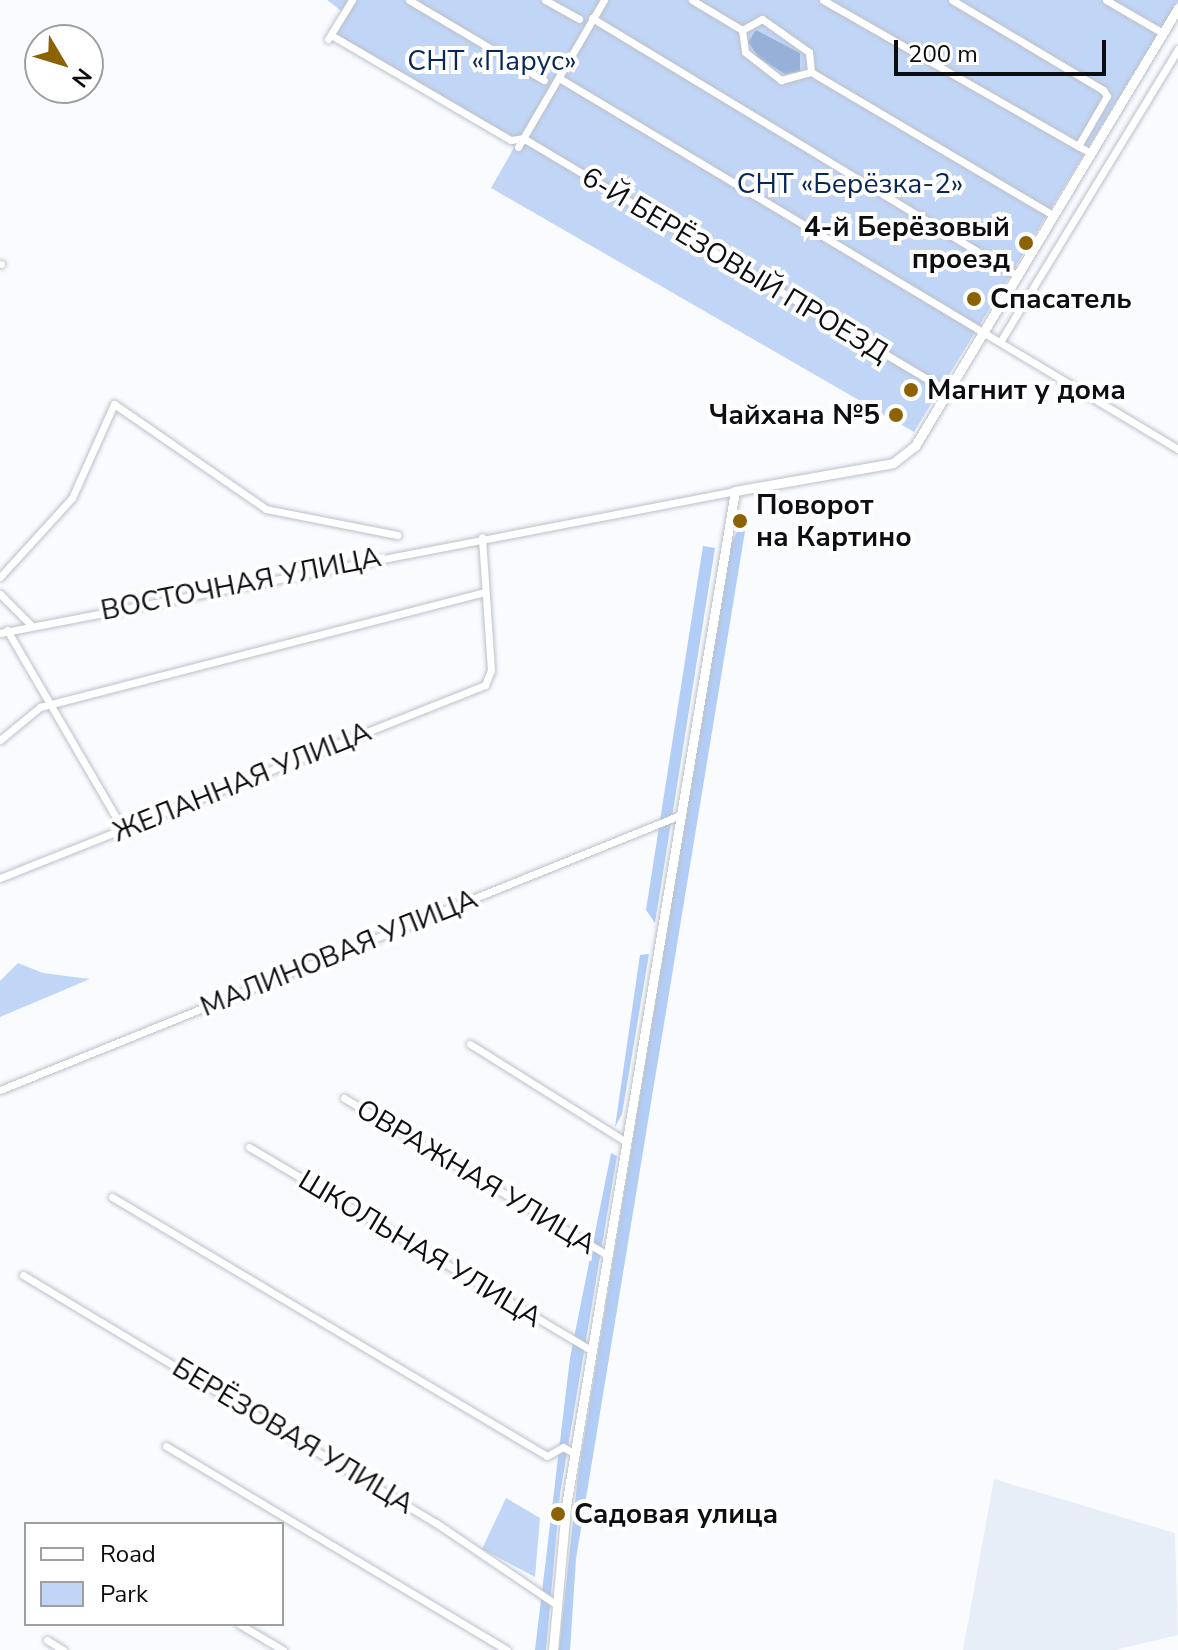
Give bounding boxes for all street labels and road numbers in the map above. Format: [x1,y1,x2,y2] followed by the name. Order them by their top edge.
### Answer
[576,160,894,370] street label: 6-Й БЕРЁЗОВЫЙ ПРОЕЗД
[98,540,384,628] street label: ВОСТОЧНАЯ УЛИЦА
[108,715,376,849] street label: ЖЕЛАННАЯ УЛИЦА
[196,882,482,1024] street label: МАЛИНОВАЯ УЛИЦА
[350,1092,602,1262] street label: ОВРАЖНАЯ УЛИЦА
[292,1163,548,1335] street label: ШКОЛЬНАЯ УЛИЦА
[166,1351,420,1521] street label: БЕРЁЗОВАЯ УЛИЦА

